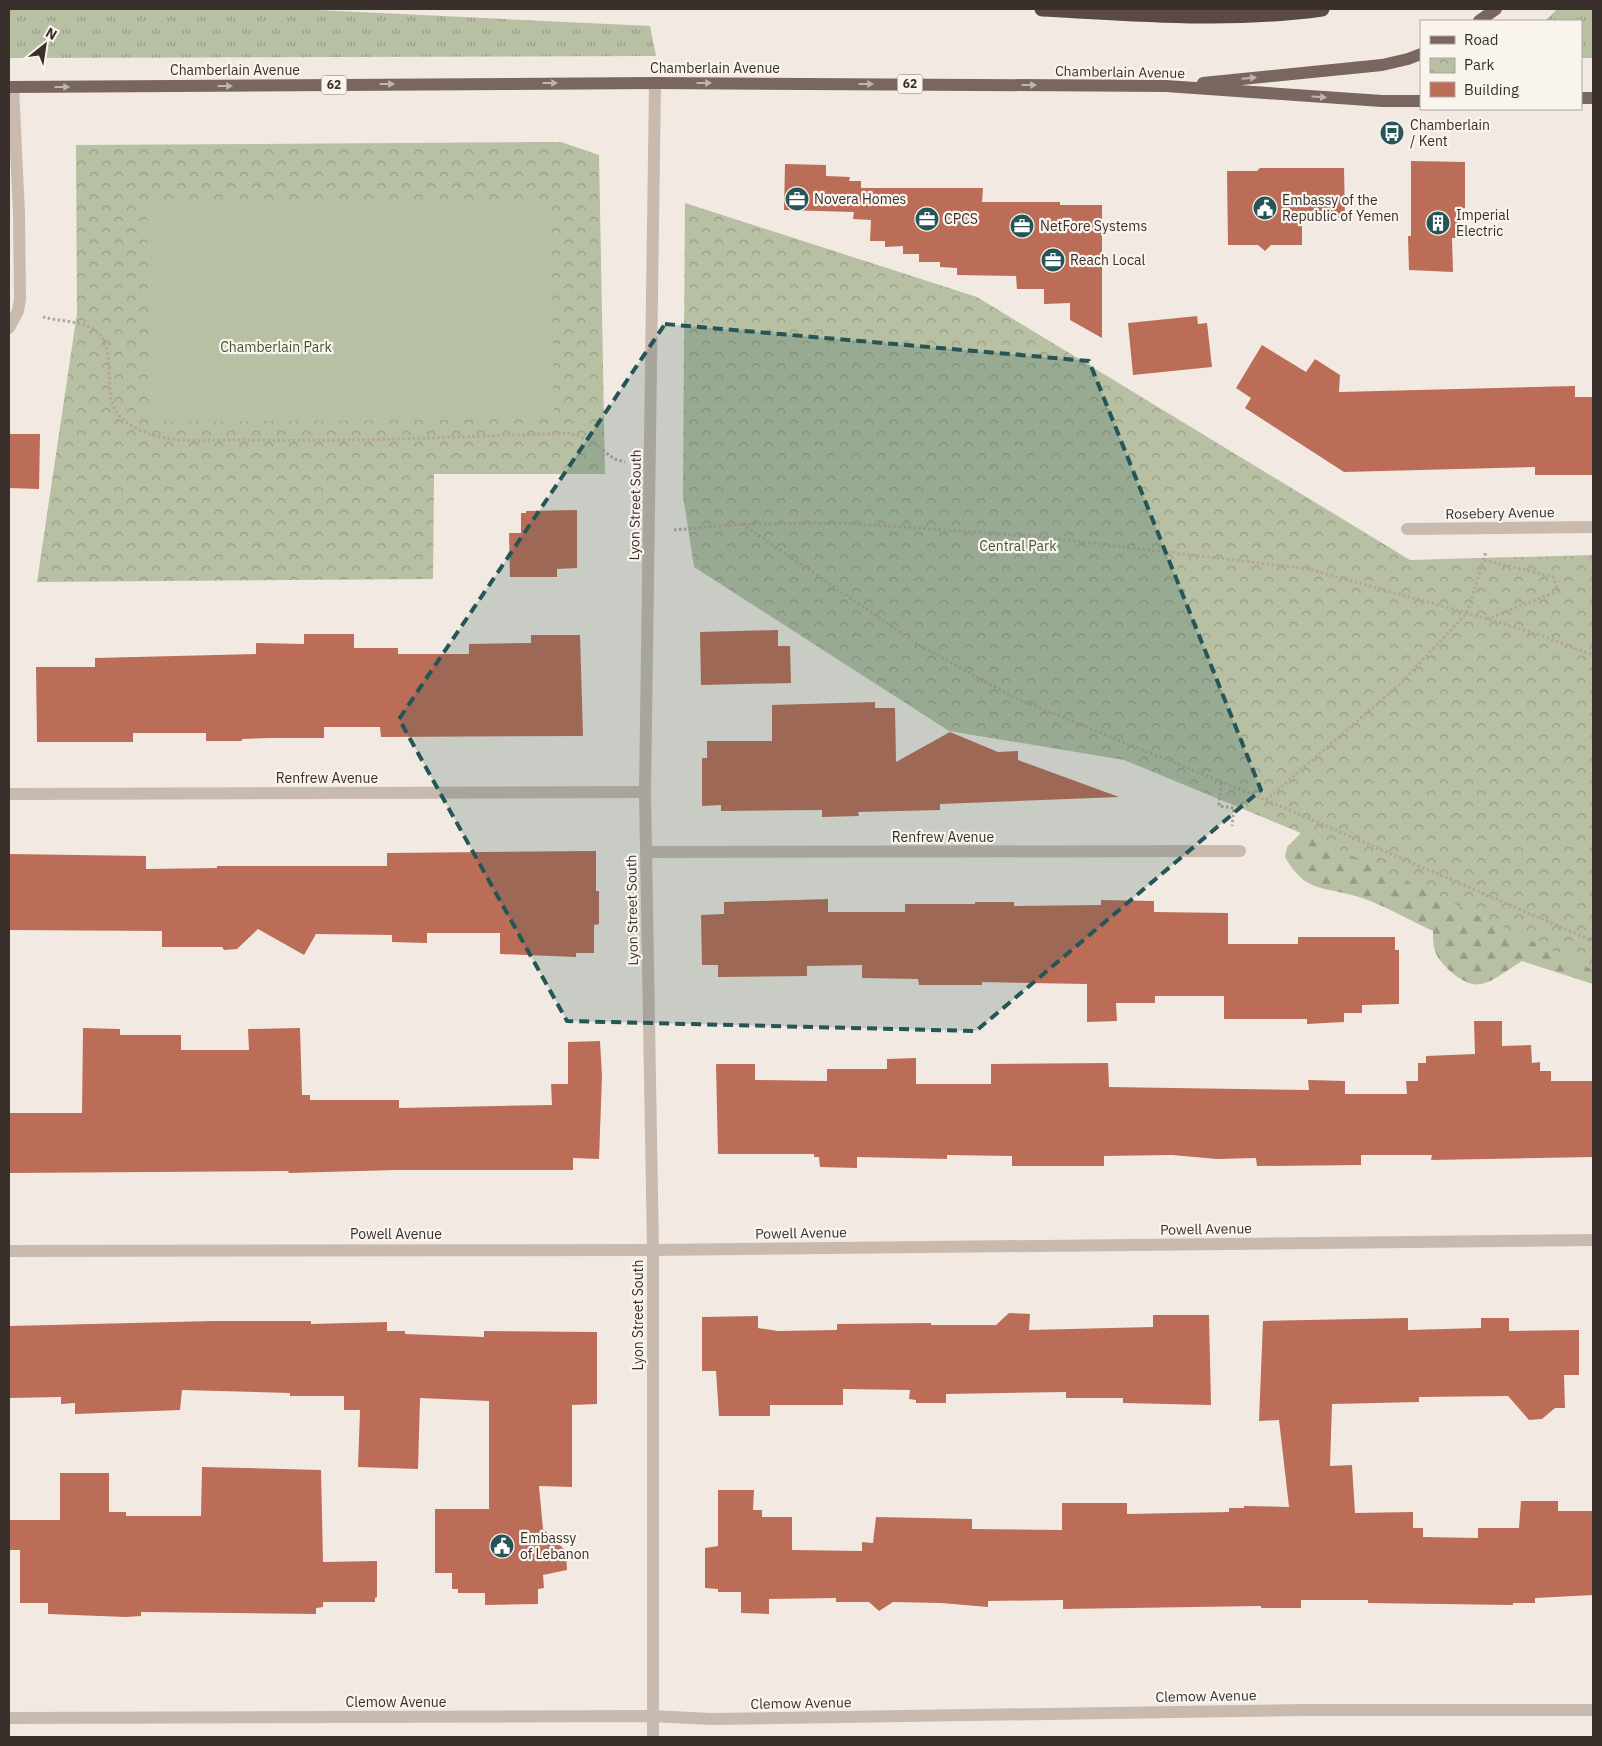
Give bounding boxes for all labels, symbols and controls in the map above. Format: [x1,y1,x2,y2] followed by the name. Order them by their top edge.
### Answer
[20,20,70,70] north arrow
[1420,20,1582,110] legend
[43,23,60,44] text: N
[1464,30,1499,49] text: Road
[1464,55,1494,74] text: Park
[650,59,780,77] street label: Chamberlain Avenue
[170,61,300,79] street label: Chamberlain Avenue
[1055,62,1185,82] street label: Chamberlain Avenue
[898,74,922,94] road number: 62
[1242,74,1258,82] one-way arrow
[322,76,346,94] road number: 62
[542,79,558,87] one-way arrow
[696,79,712,87] one-way arrow
[379,80,395,88] one-way arrow
[858,80,874,88] one-way arrow
[1464,80,1519,99] text: Building
[217,81,233,89] one-way arrow
[1021,81,1037,89] one-way arrow
[54,83,70,91] one-way arrow
[1312,93,1328,101] one-way arrow
[1410,116,1490,150] place label: Chamberlain / Kent
[1379,120,1405,146] bus stop icon: Chamberlain / Kent
[784,186,810,212] office icon: Novera Homes
[814,190,907,208] place label: Novera Homes
[1282,191,1399,225] place label: Embassy of the Republic of Yemen
[1252,195,1278,221] public building icon: Embassy of the Republic of Yemen
[914,206,940,232] office icon: CPCS
[1456,206,1510,240] place label: Imperial Electric
[944,210,978,228] place label: CPCS
[1425,210,1451,236] building icon: Imperial Electric
[1009,213,1035,239] office icon: NetFore Systems
[1040,217,1147,235] place label: NetFore Systems
[1040,247,1066,273] office icon: Reach Local
[1070,251,1145,269] place label: Reach Local
[220,338,332,356] park label: Chamberlain Park
[625,449,645,561] street label: Lyon Street South
[1445,503,1555,523] street label: Rosebery Avenue
[979,537,1057,555] park label: Central Park
[276,769,379,787] street label: Renfrew Avenue
[892,828,995,846] street label: Renfrew Avenue
[622,854,642,966] street label: Lyon Street South
[1160,1219,1252,1239] street label: Powell Avenue
[755,1223,847,1243] street label: Powell Avenue
[350,1225,442,1243] street label: Powell Avenue
[629,1260,647,1370] street label: Lyon Street South
[520,1529,590,1563] place label: Embassy of Lebanon
[489,1533,515,1559] public building icon: Embassy of Lebanon
[1155,1686,1257,1706] street label: Clemow Avenue
[346,1693,447,1711] street label: Clemow Avenue
[750,1693,852,1713] street label: Clemow Avenue

